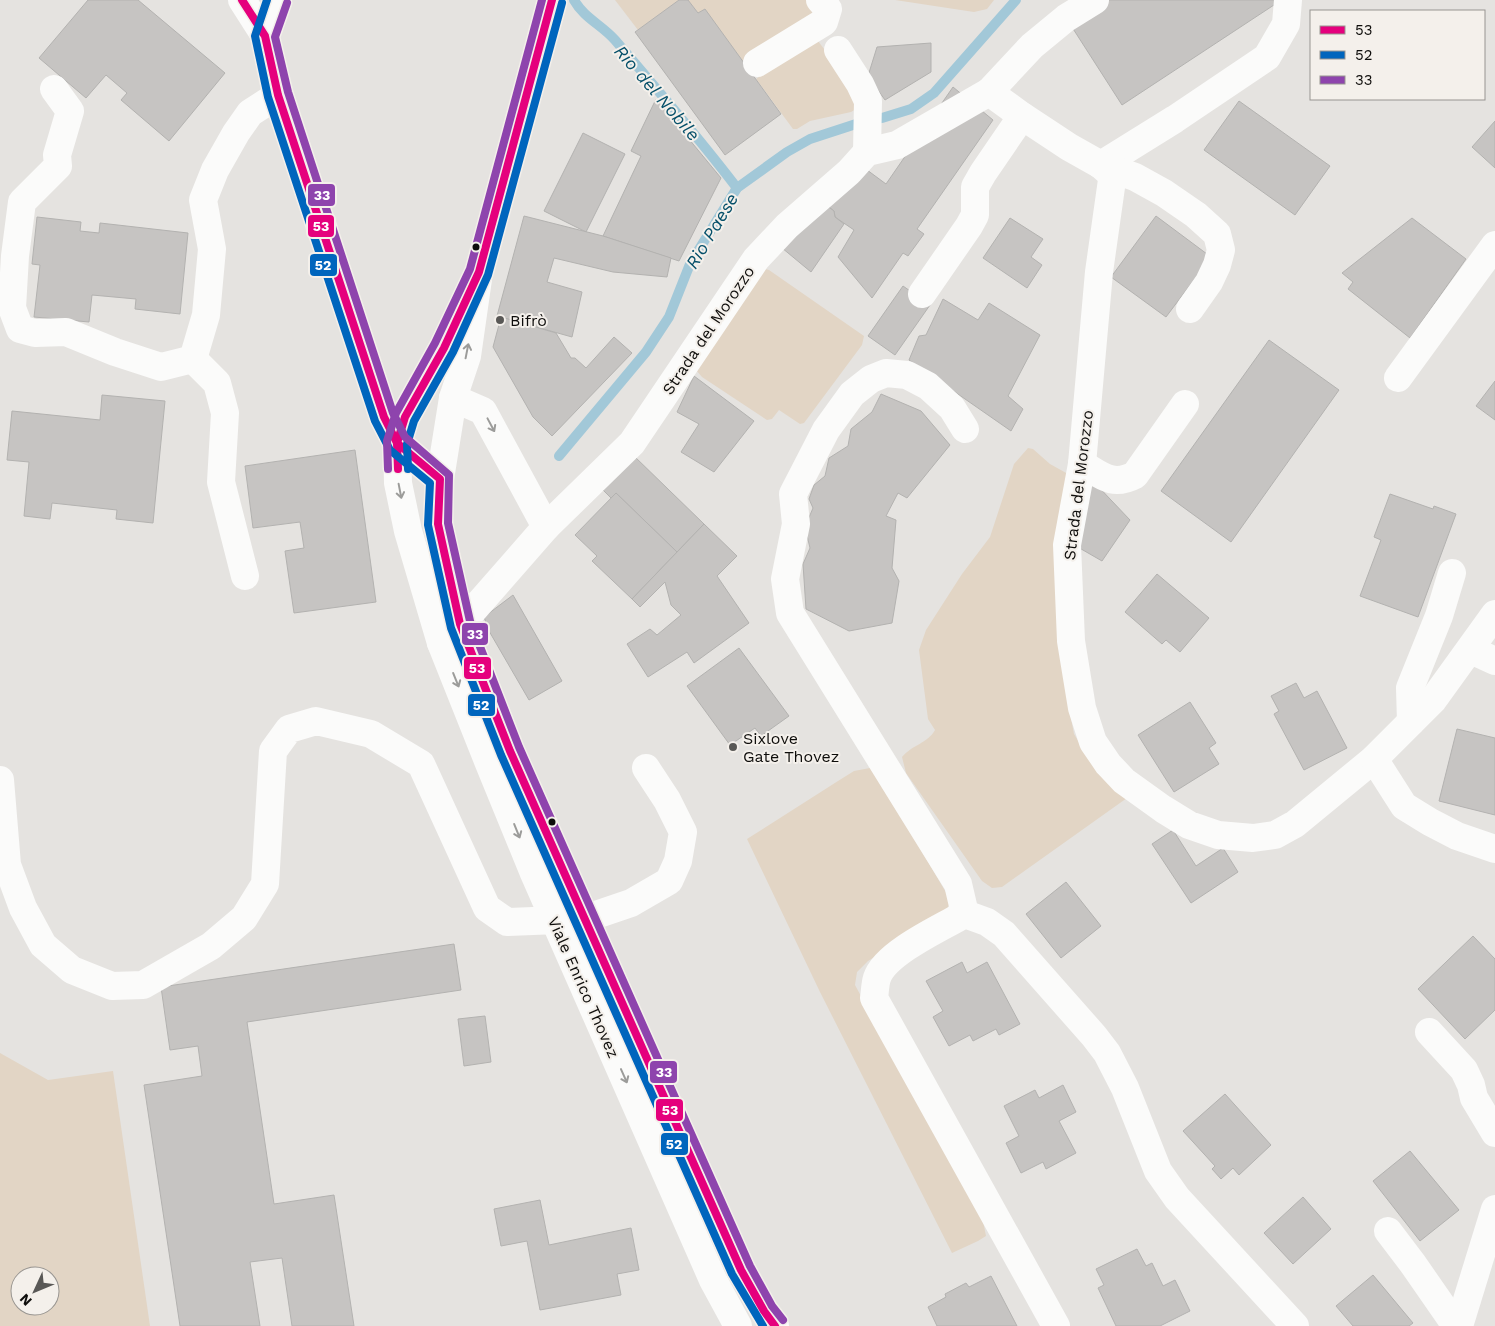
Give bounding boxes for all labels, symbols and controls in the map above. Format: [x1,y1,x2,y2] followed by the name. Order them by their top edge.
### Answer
[1310,10,1485,100] legend
[1355,21,1372,39] text: 53
[610,41,705,145] water label: Rio del Nobile
[1355,46,1372,64] text: 52
[1355,71,1373,89] text: 33
[307,183,336,207] line badge: 33
[314,187,330,203] text: 33
[681,189,742,272] water label: Rio Paese
[307,214,335,238] line badge: 53
[313,218,329,234] text: 53
[471,242,481,252] unlabelled marker
[309,253,338,277] line badge: 52
[315,257,331,273] text: 52
[658,262,759,398] street label: Strada del Morozzo
[510,311,547,330] place label: Bifrò
[494,314,506,326] marker: Bifrò
[463,344,472,360] one-way arrow
[1060,409,1097,561] street label: Strada del Morozzo
[486,417,496,431] one-way arrow
[396,483,405,499] one-way arrow
[461,622,489,646] line badge: 33
[467,626,483,642] text: 33
[463,656,492,680] line badge: 53
[469,660,485,676] text: 53
[451,672,461,687] one-way arrow
[467,693,496,717] line badge: 52
[473,697,489,713] text: 52
[743,729,839,766] place label: Sixlove Gate Thovez
[727,741,739,753] marker: Sixlove Gate Thovez
[547,817,557,827] unlabelled marker
[513,823,522,838] one-way arrow
[544,914,623,1061] street label: Viale Enrico Thovez
[649,1060,678,1084] line badge: 33
[656,1064,672,1080] text: 33
[619,1068,629,1083] one-way arrow
[655,1098,684,1122] line badge: 53
[662,1102,678,1118] text: 53
[660,1132,689,1156] line badge: 52
[666,1136,682,1152] text: 52
[10,1266,60,1316] north arrow
[16,1291,35,1309] text: N

